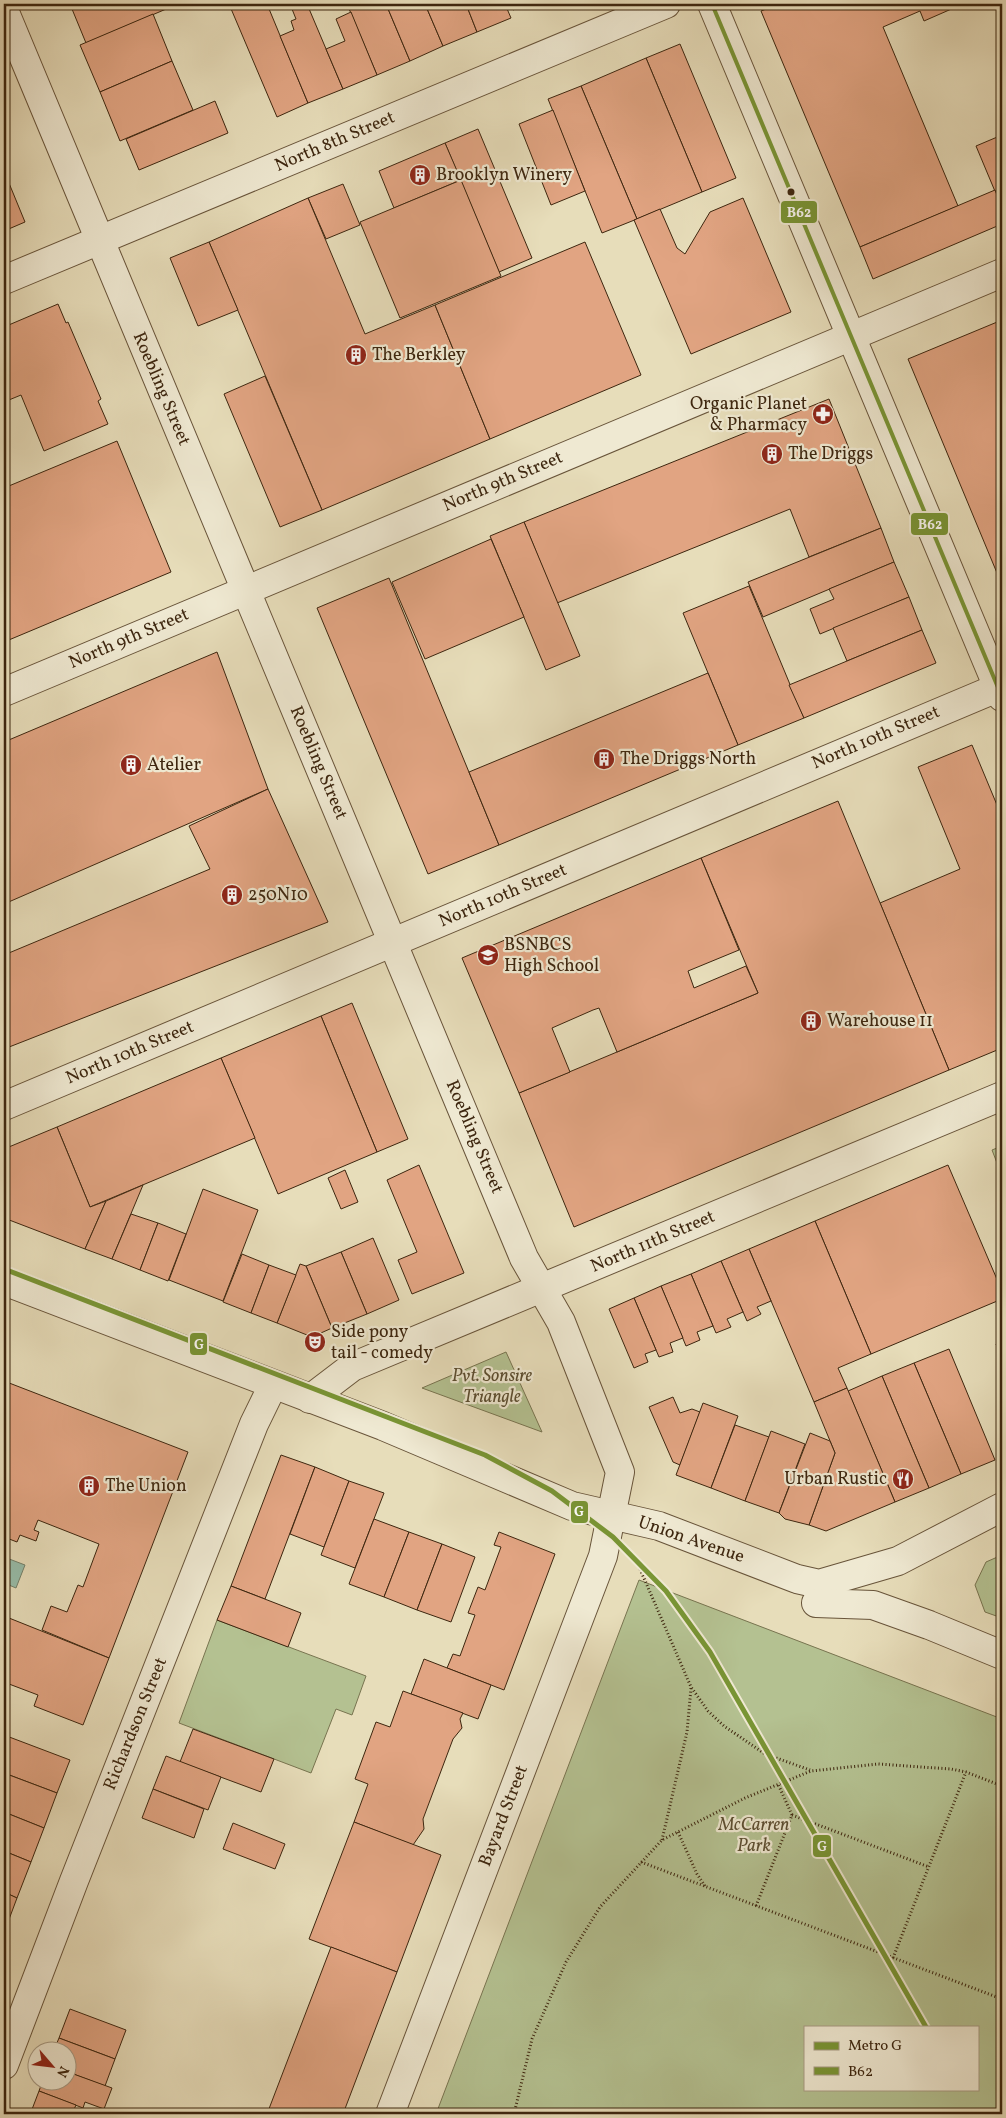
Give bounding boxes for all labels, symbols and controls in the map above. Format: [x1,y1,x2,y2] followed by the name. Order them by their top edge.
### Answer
[271,105,399,179] street label: North 8th Street
[408,163,432,187] building icon: Brooklyn Winery
[436,163,572,188] place label: Brooklyn Winery
[786,187,796,197] unlabelled marker
[780,200,818,224] line badge: B62
[787,204,811,223] text: B62
[126,328,196,450] street label: Roebling Street
[344,343,368,367] building icon: The Berkley
[372,343,466,368] place label: The Berkley
[690,392,807,438] place label: Organic Planet & Pharmacy
[811,402,835,426] pharmacy icon: Organic Planet & Pharmacy
[760,442,784,466] building icon: The Driggs
[788,442,873,467] place label: The Driggs
[439,445,567,519] street label: North 9th Street
[910,512,949,536] line badge: B62
[918,516,942,535] text: B62
[65,602,193,676] street label: North 9th Street
[808,700,944,776] street label: North 10th Street
[283,702,353,824] street label: Roebling Street
[592,747,616,771] building icon: The Driggs North
[620,747,757,772] place label: The Driggs North
[119,753,143,777] building icon: Atelier
[147,753,201,778] place label: Atelier
[435,858,571,934] street label: North 10th Street
[220,883,244,907] building icon: 250N10
[248,883,308,908] place label: 250N10
[504,933,599,979] place label: BSNBCS High School
[476,943,500,967] school or university icon: BSNBCS High School
[799,1009,823,1033] building icon: Warehouse 11
[827,1009,933,1034] place label: Warehouse 11
[62,1015,198,1091] street label: North 10th Street
[439,1076,509,1198] street label: Roebling Street
[587,1205,719,1279] street label: North 11th Street
[331,1320,433,1366] place label: Side pony tail - comedy
[303,1330,327,1354] theatre icon: Side pony tail - comedy
[189,1332,208,1356] line badge: G
[194,1336,204,1355] text: G
[452,1364,533,1410] park label: Pvt. Sonsire Triangle
[784,1467,887,1492] place label: Urban Rustic
[891,1467,915,1491] restaurant icon: Urban Rustic
[77,1474,101,1498] building icon: The Union
[105,1474,187,1499] place label: The Union
[570,1500,589,1524] line badge: G
[574,1503,584,1522] text: G
[634,1510,748,1570] street label: Union Avenue
[98,1654,174,1794] street label: Richardson Street
[473,1762,535,1870] street label: Bayard Street
[718,1813,789,1859] park label: McCarren Park
[812,1834,832,1858] line badge: G
[817,1838,827,1857] text: G
[804,2026,978,2090] legend
[848,2036,902,2057] text: Metro G
[28,2040,78,2090] north arrow
[51,2062,73,2080] text: N
[848,2062,873,2083] text: B62

